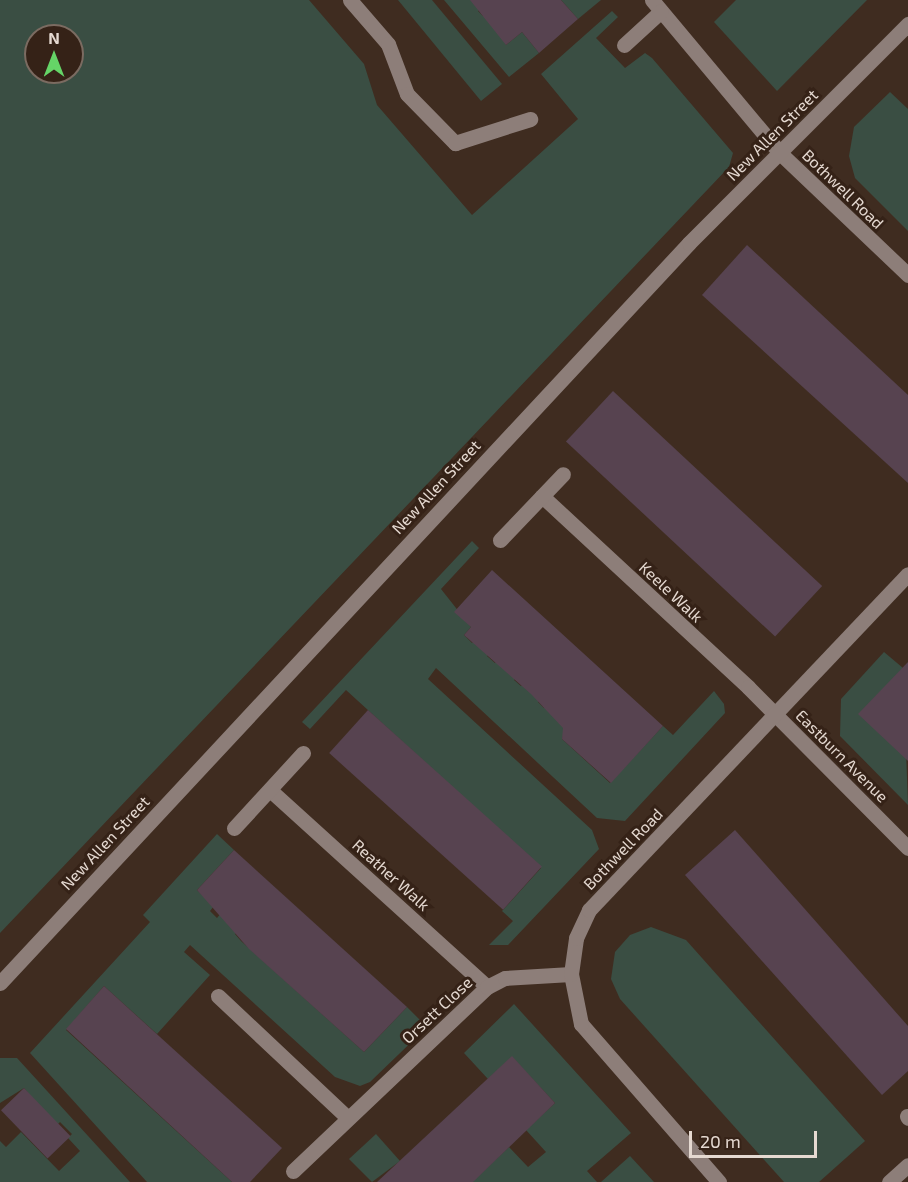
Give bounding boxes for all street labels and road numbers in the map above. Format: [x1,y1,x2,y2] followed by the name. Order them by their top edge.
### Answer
[722,85,822,185] street label: New Allen Street
[798,145,888,233] street label: Bothwell Road
[387,436,485,538] street label: New Allen Street
[635,558,707,626] street label: Keele Walk
[792,706,892,806] street label: Eastburn Avenue
[56,792,154,894] street label: New Allen Street
[579,804,667,894] street label: Bothwell Road
[348,835,434,915] street label: Reather Walk
[398,973,476,1047] street label: Orsett Close

